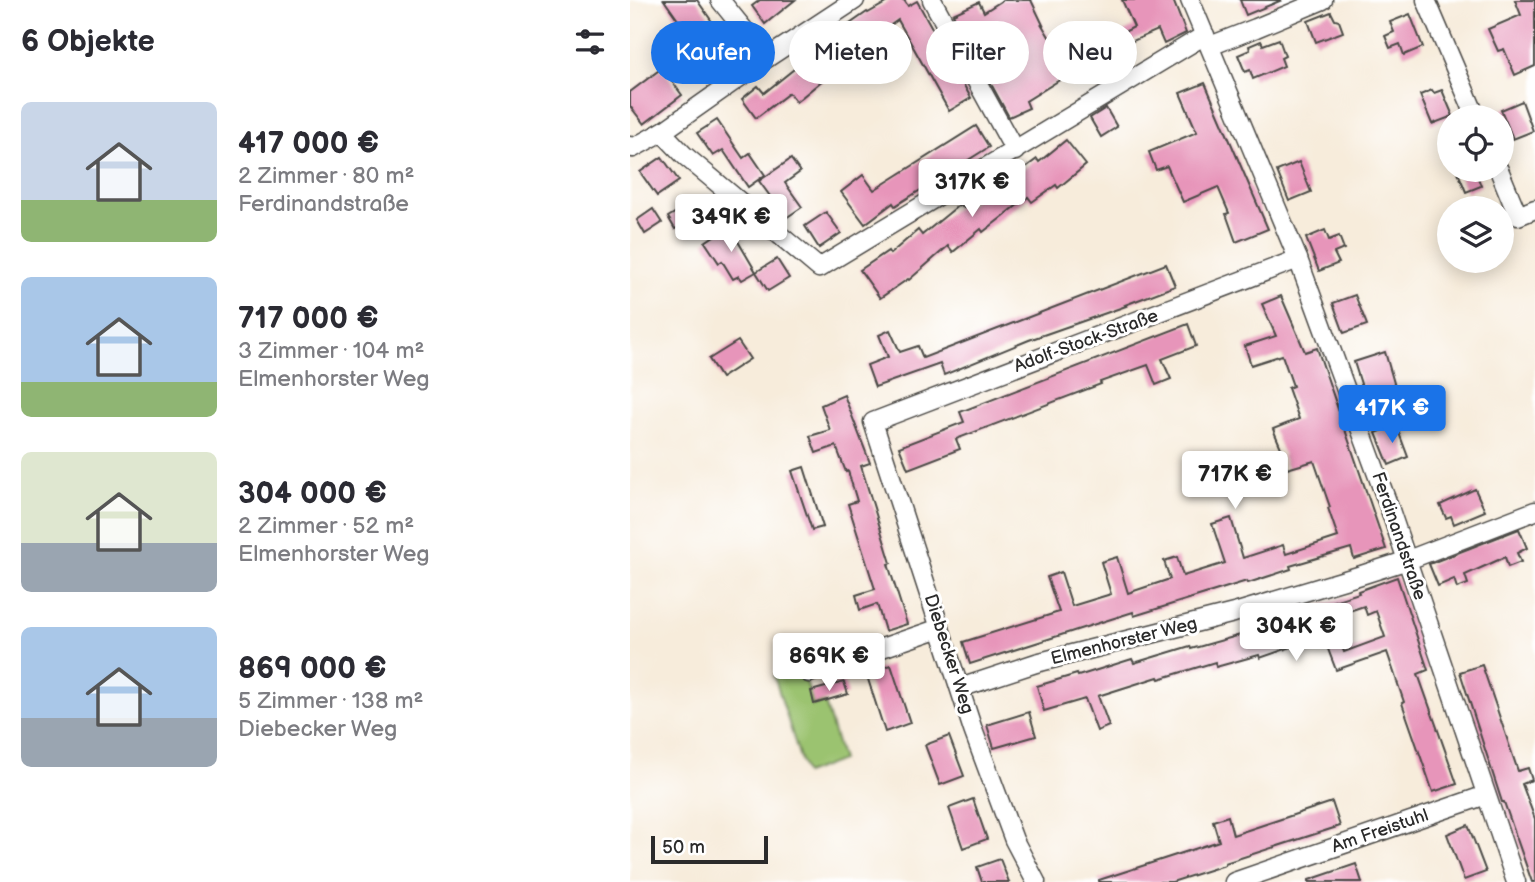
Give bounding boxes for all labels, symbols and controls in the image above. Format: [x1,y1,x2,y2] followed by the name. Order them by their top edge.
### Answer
[651,21,775,84] chip: Kaufen
[789,21,912,84] chip: Mieten
[926,21,1029,84] chip: Filter
[1043,21,1137,84] chip: Neu
[571,23,609,61] icon: filters
[21,24,155,60] text: 6 Objekte
[1437,105,1514,273] map controls
[1437,105,1514,182] button: locate
[238,126,379,162] text: 417 000 €
[77,130,161,214] icon: home
[915,160,1029,219] pin: 317K €
[238,162,414,190] text: 2 Zimmer · 80 m²
[934,168,1010,196] text: 317K €
[238,190,409,218] text: Ferdinandstraße
[674,194,788,254] pin: 349K €
[1437,196,1514,273] button: layers
[691,203,771,231] text: 349K €
[238,301,379,337] text: 717 000 €
[77,305,161,389] icon: home
[1011,305,1161,377] street label: Adolf-Stock-Straße
[238,337,424,365] text: 3 Zimmer · 104 m²
[238,365,430,393] text: Elmenhorster Weg
[1335,386,1449,445] pin: 417K €
[1355,394,1429,422] text: 417K €
[1178,452,1292,511] pin: 717K €
[1198,460,1272,488] text: 717K €
[1367,469,1431,603] street label: Ferdinandstraße
[238,476,387,512] text: 304 000 €
[77,480,161,564] icon: home
[238,512,414,540] text: 2 Zimmer · 52 m²
[238,540,430,568] text: Elmenhorster Weg
[920,591,978,717] street label: Diebecker Weg
[1239,604,1353,663] pin: 304K €
[1256,612,1336,640] text: 304K €
[1049,613,1199,669] street label: Elmenhorster Weg
[772,634,886,693] pin: 869K €
[789,642,869,670] text: 869K €
[238,651,387,687] text: 869 000 €
[77,655,161,739] icon: home
[238,687,423,715] text: 5 Zimmer · 138 m²
[238,715,397,743] text: Diebecker Weg
[1329,805,1431,857] street label: Am Freistuhl
[651,833,768,865] scale bar
[662,836,705,859] text: 50 m

